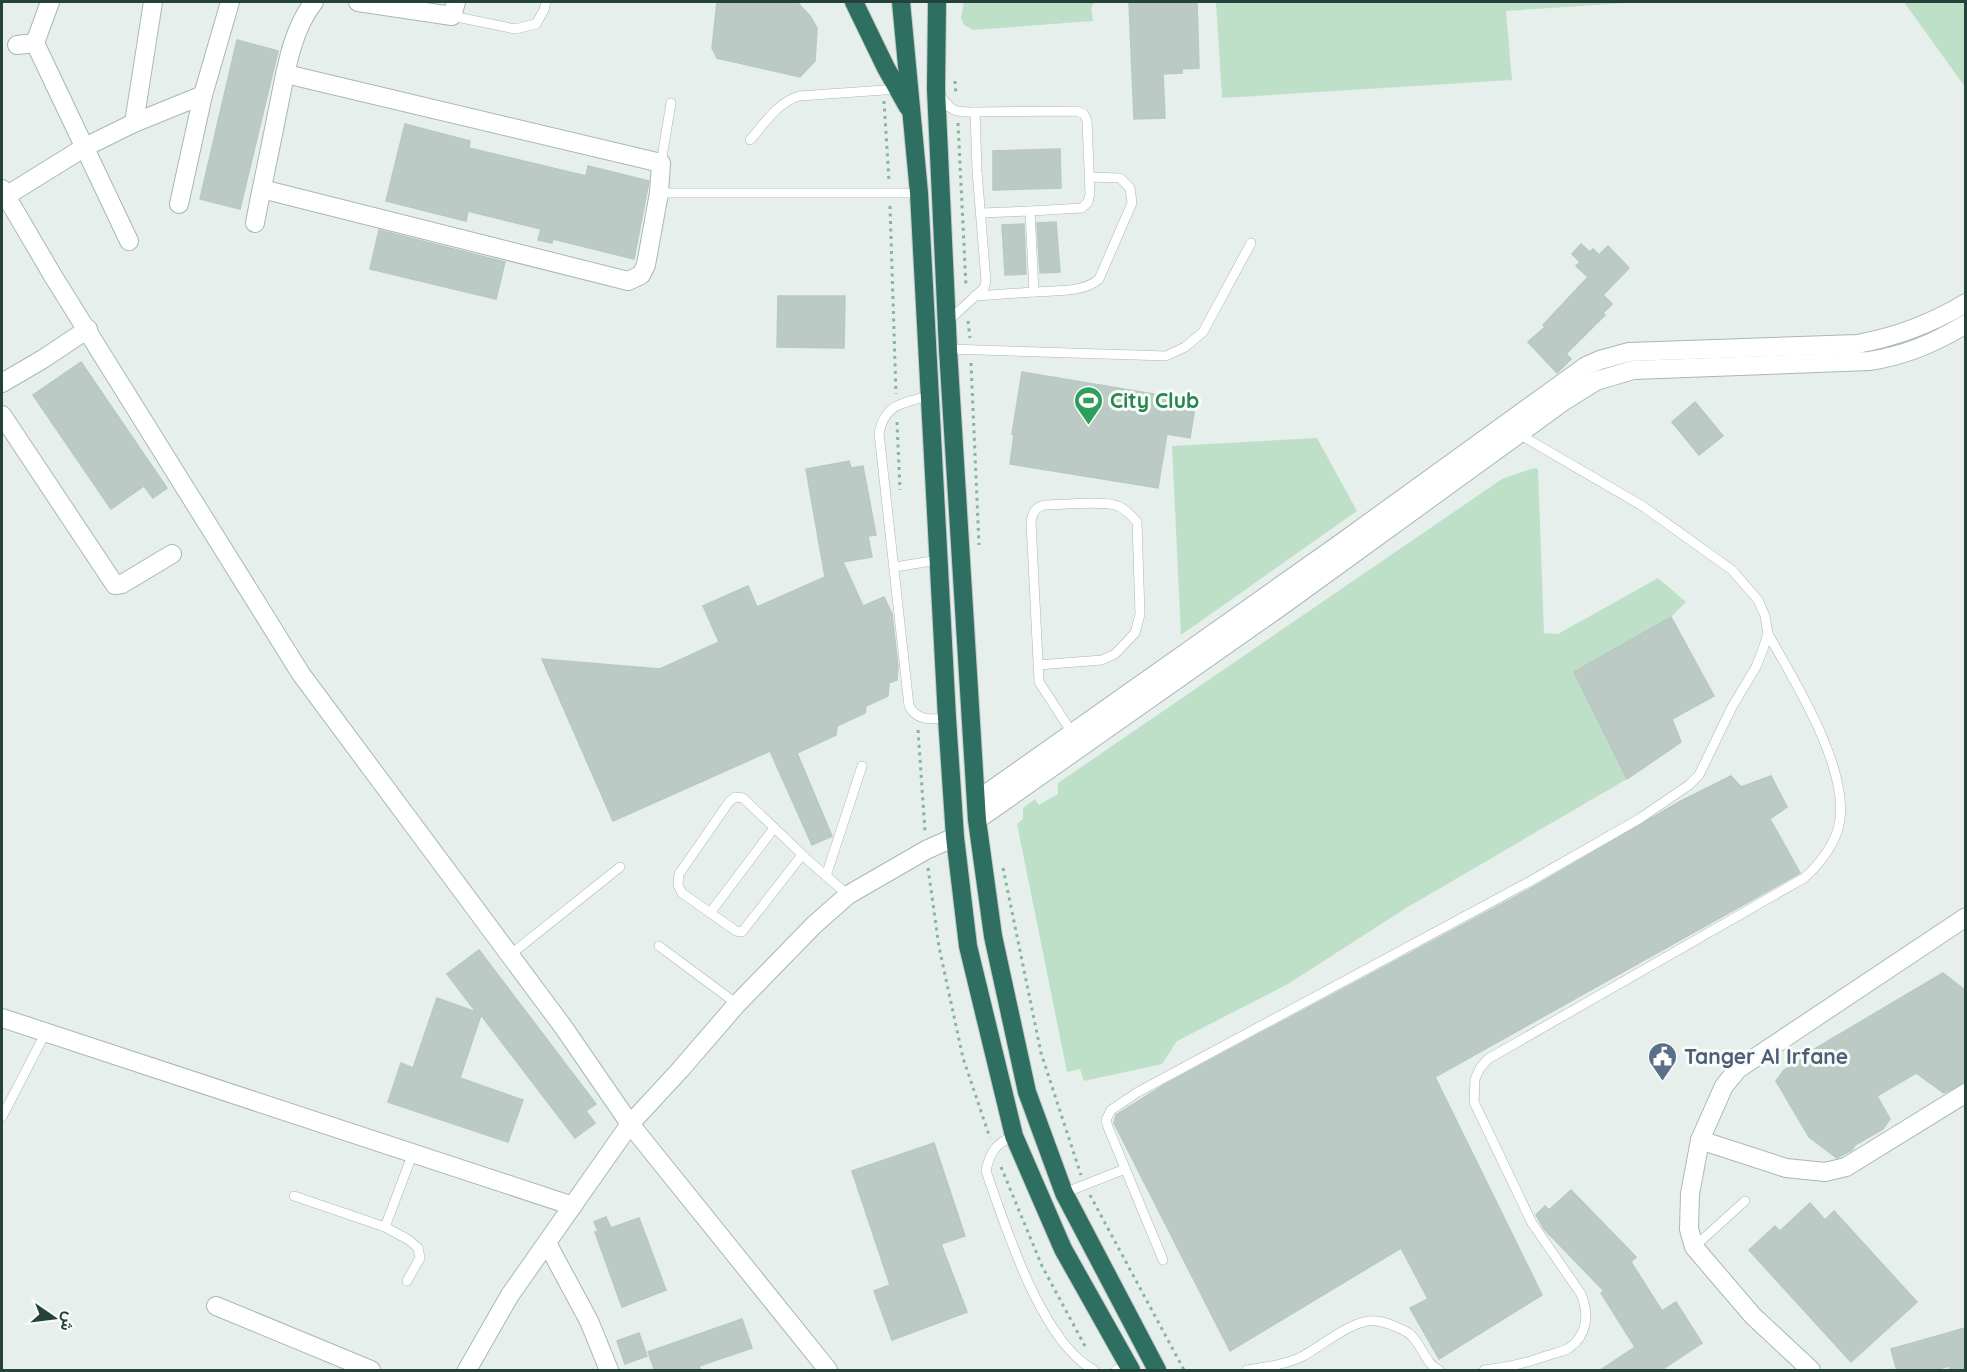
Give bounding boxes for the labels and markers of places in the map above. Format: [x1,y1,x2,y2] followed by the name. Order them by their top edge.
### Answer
[1073,384,1105,426] sports icon: City Club
[1110,387,1199,413] place label: City Club
[1647,1040,1679,1082] public building icon: Tanger Al Irfane
[1684,1043,1848,1069] place label: Tanger Al Irfane

